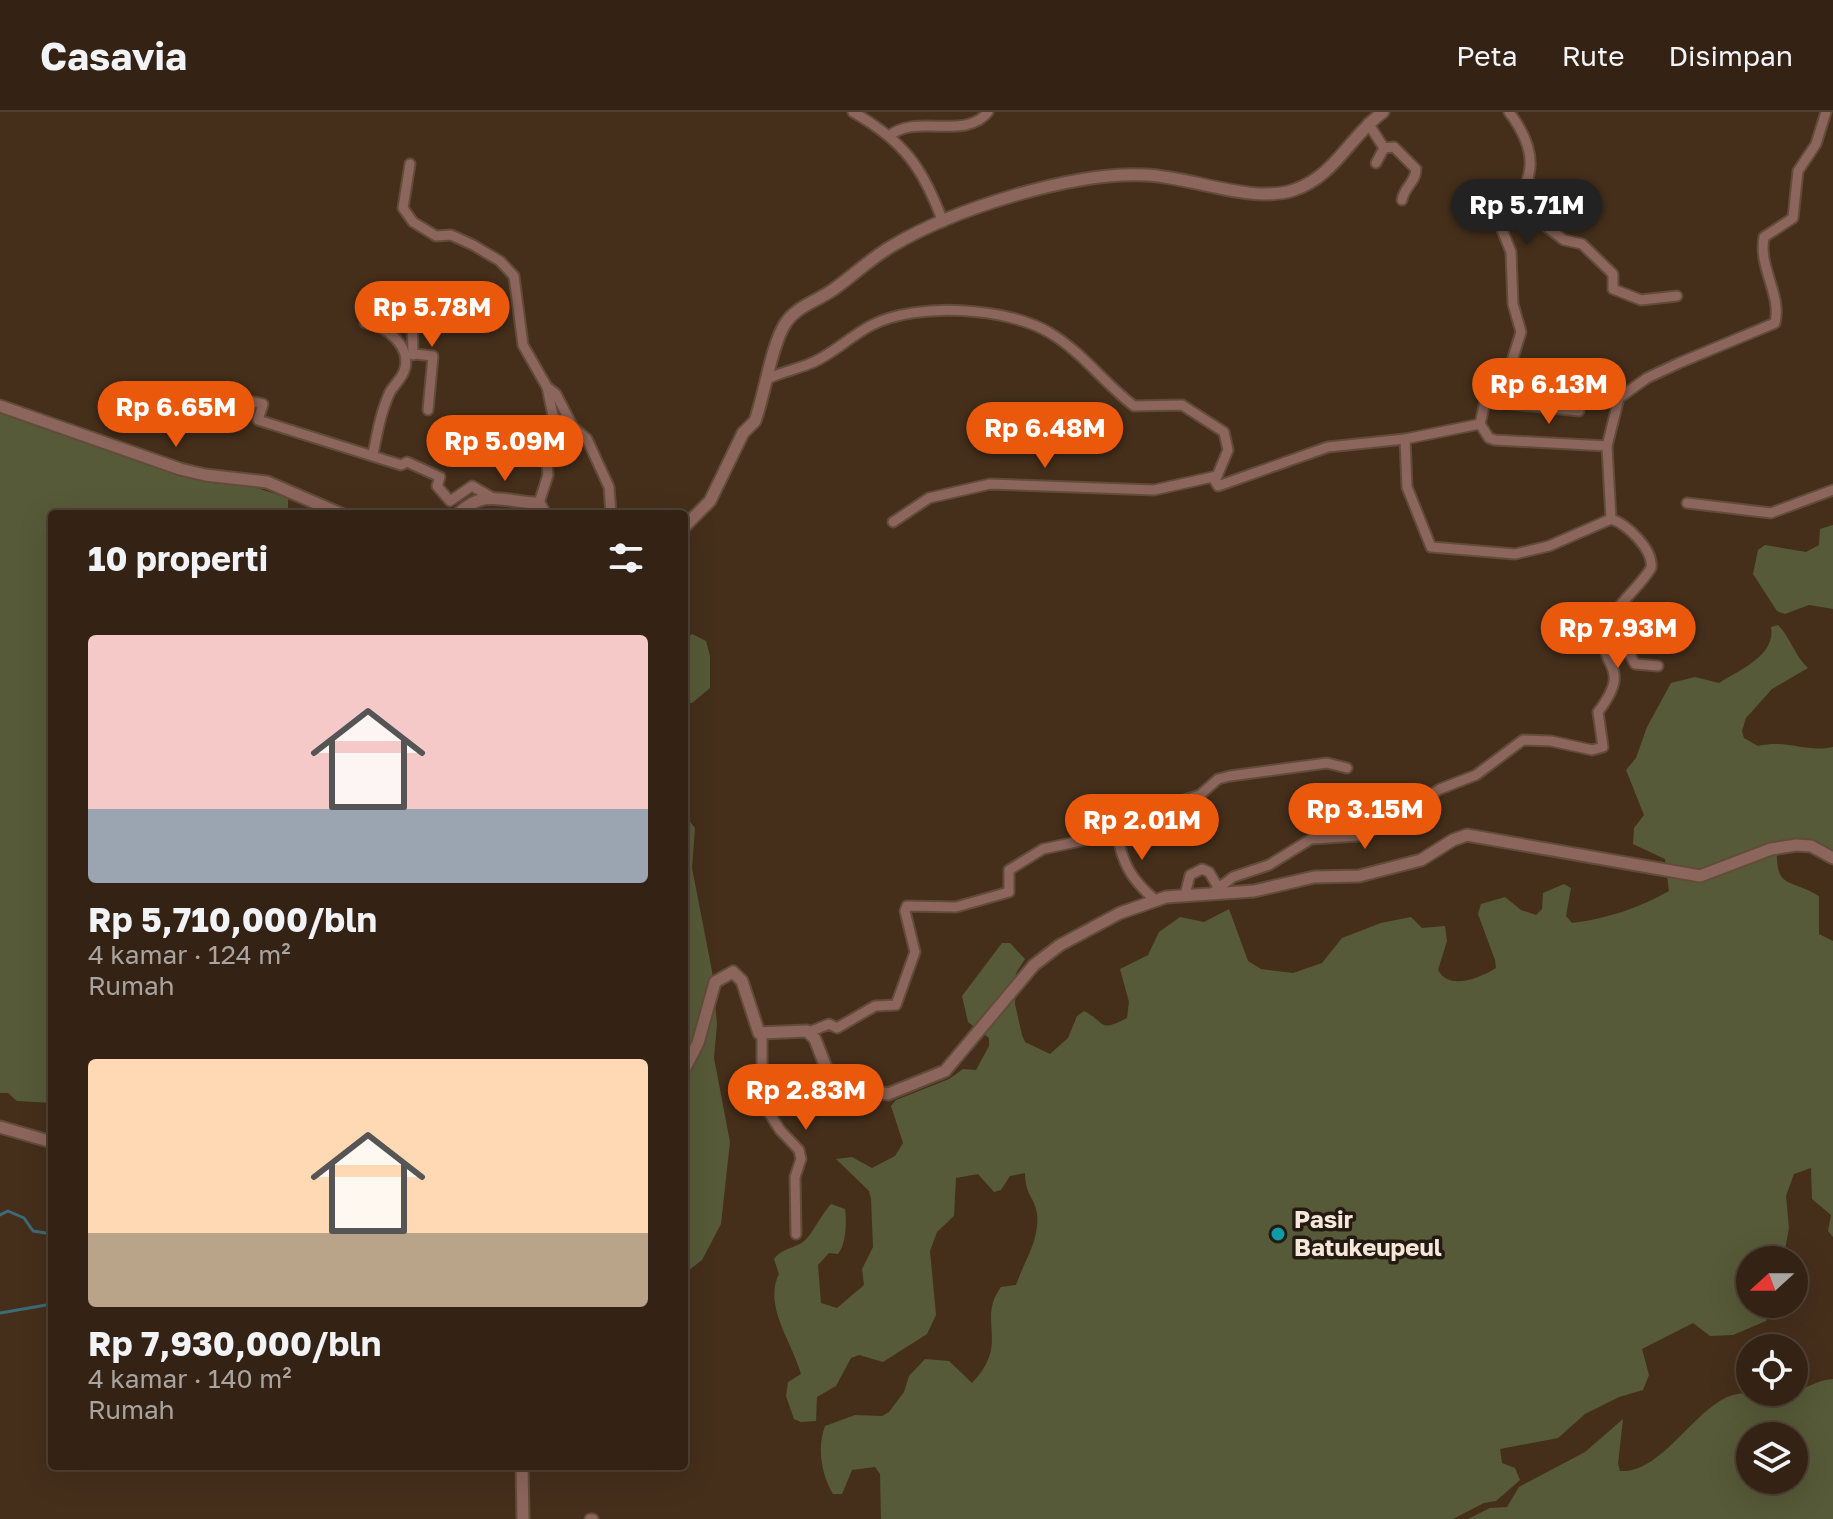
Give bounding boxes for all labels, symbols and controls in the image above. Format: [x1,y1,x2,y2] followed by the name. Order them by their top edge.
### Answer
[40,33,187,78] text: Casavia
[1456,39,1518,72] text: Peta
[1562,39,1625,72] text: Rute
[1669,39,1793,72] text: Disimpan
[1444,179,1610,247] pin: Rp 5.71M
[1469,189,1585,220] text: Rp 5.71M
[349,281,515,349] pin: Rp 5.78M
[373,291,491,322] text: Rp 5.78M
[1466,358,1632,426] pin: Rp 6.13M
[1490,368,1608,399] text: Rp 6.13M
[93,381,259,449] pin: Rp 6.65M
[116,391,236,422] text: Rp 6.65M
[962,402,1128,470] pin: Rp 6.48M
[984,412,1106,443] text: Rp 6.48M
[422,415,588,483] pin: Rp 5.09M
[444,425,566,456] text: Rp 5.09M
[604,536,648,580] icon: filters
[88,538,268,578] text: 10 properti
[1535,602,1701,670] pin: Rp 7.93M
[1559,612,1677,643] text: Rp 7.93M
[296,687,440,831] icon: home
[1282,783,1448,851] pin: Rp 3.15M
[1306,793,1424,824] text: Rp 3.15M
[1059,794,1225,862] pin: Rp 2.01M
[1083,804,1201,835] text: Rp 2.01M
[88,899,377,939] text: Rp 5,710,000/bln
[88,939,291,970] text: 4 kamar · 124 m²
[88,970,175,1001] text: Rumah
[723,1064,889,1132] pin: Rp 2.83M
[746,1074,866,1105] text: Rp 2.83M
[296,1111,440,1255] icon: home
[1294,1204,1442,1261] place label: Pasir Batukeupeul
[1269,1225,1287,1243] marker: Pasir Batukeupeul
[1736,1246,1808,1318] north arrow
[1736,1246,1808,1494] map controls
[88,1323,381,1363] text: Rp 7,930,000/bln
[1736,1334,1808,1406] button: locate
[88,1363,292,1394] text: 4 kamar · 140 m²
[88,1394,175,1425] text: Rumah
[1736,1422,1808,1494] button: layers

